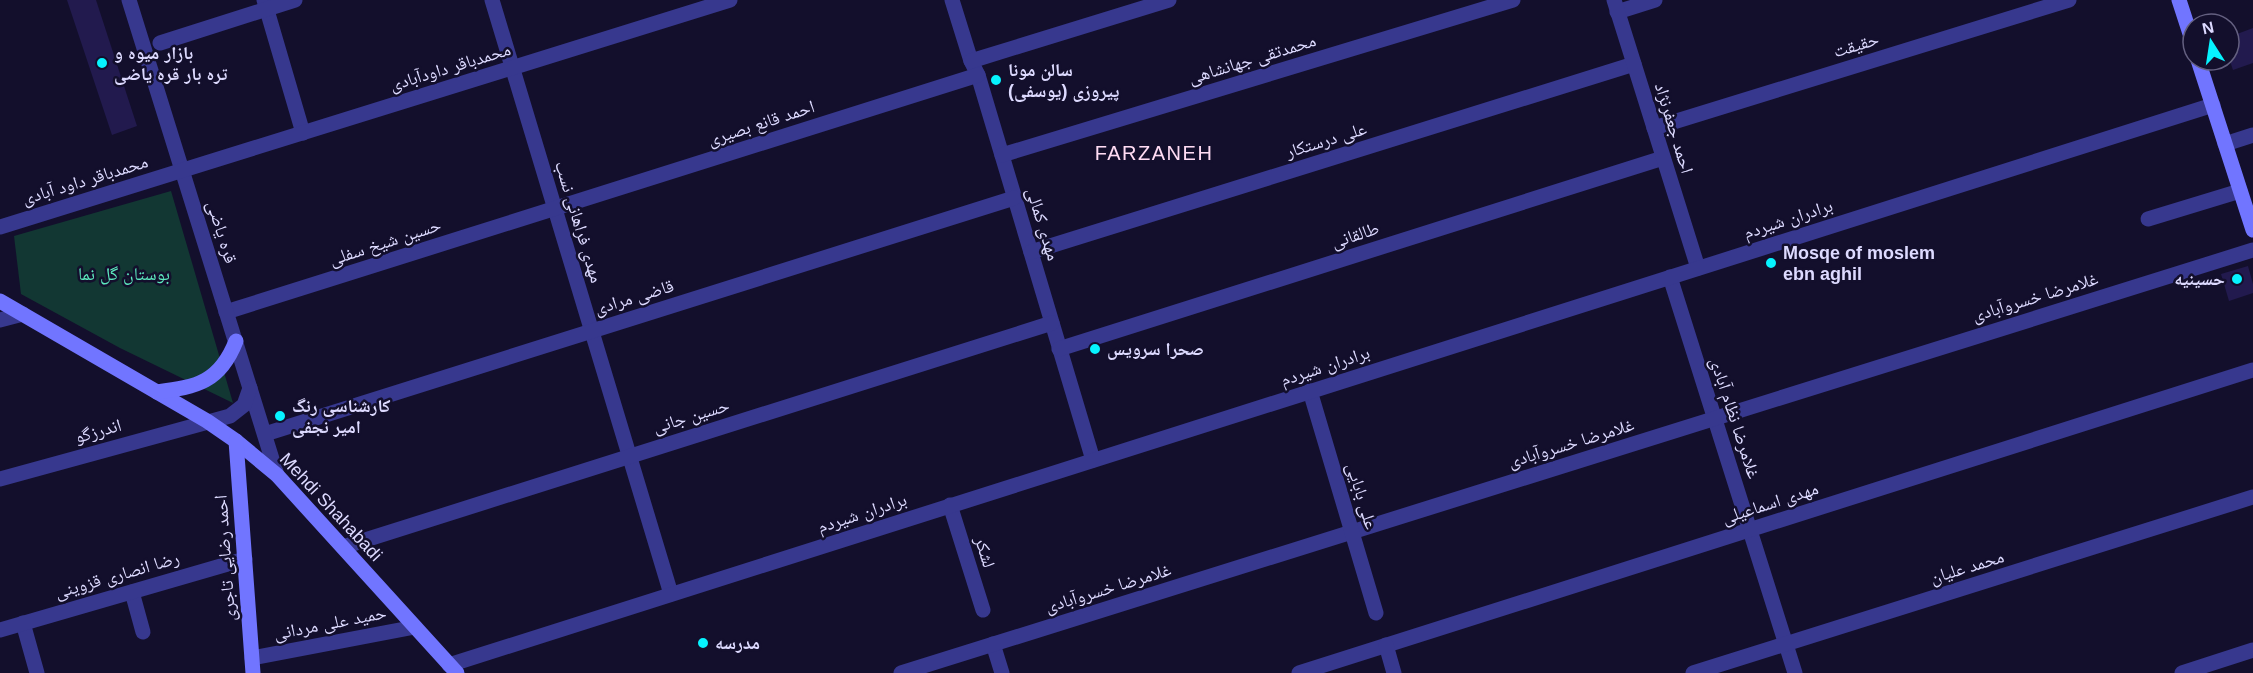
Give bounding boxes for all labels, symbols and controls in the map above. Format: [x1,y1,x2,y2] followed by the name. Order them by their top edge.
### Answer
[2181,12,2241,72] north arrow
[2201,18,2215,37] text: N
[1831,29,1881,62] street label: حقیقت
[1186,30,1319,89] street label: محمدتقی جهانشاهی
[387,39,513,96] street label: محمدباقر داودآبادی
[114,43,228,85] place label: بازار میوه و تره بار قره یاضی
[95,56,109,70] marker: بازار میوه و تره بار قره یاضی
[1008,60,1119,102] place label: سالن مونا پیروزی (یوسفی)
[989,73,1003,87] marker: سالن مونا پیروزی (یوسفی)
[1651,80,1697,176] street label: احمد جعفرنژاد
[705,96,818,152] street label: احمد قانع بصیری
[1282,118,1369,163] street label: علی درستکار
[1095,142,1213,164] district label: FARZANEH
[20,151,151,210] street label: محمدباقر داود آبادی
[550,159,607,286] street label: مهدی فراهانی نسب
[1021,185,1064,263] street label: مهدی کمالی
[1741,195,1836,245] street label: برادران شیردم
[202,198,241,266] street label: قره یاضی
[327,215,444,271] street label: حسین شیخ سفلی
[1329,218,1382,253] street label: طالقانی
[1783,243,1935,284] place label: Mosqe of moslem ebn aghil
[1764,256,1778,270] marker: Mosqe of moslem ebn aghil
[78,264,170,285] park label: بوستان گل نما
[1970,268,2101,327] street label: غلامرضا خسروآبادی
[2174,269,2225,289] place label: حسینیه
[2230,272,2244,286] marker: حسینیه
[592,275,676,320] street label: قاضی مرادی
[1107,339,1204,360] place label: صحرا سرویس
[1088,342,1102,356] marker: صحرا سرویس
[1278,342,1373,392] street label: برادران شیردم
[1704,355,1764,482] street label: غلامرضا نظام آبادی
[650,395,732,438] street label: حسین جانی
[292,396,391,438] place label: کارشناسی رنگ امیر نجفی
[273,409,287,423] marker: کارشناسی رنگ امیر نجفی
[1506,414,1637,473] street label: غلامرضا خسروآبادی
[72,415,124,447] street label: اندرزگو
[276,449,386,565] street label: Mehdi Shahabadi
[1341,460,1382,532] street label: علی بابایی
[1719,478,1821,529] street label: مهدی اسماعیلی
[815,489,910,539] street label: برادران شیردم
[211,494,240,622] street label: احمد رضایی تاجری
[971,533,999,570] street label: لشكر
[1928,546,2007,589] street label: محمد علیان
[52,548,182,603] street label: رضا انصاری قزوینی
[1043,559,1174,618] street label: غلامرضا خسروآبادی
[272,602,388,645] street label: حمید علی مردانی
[715,633,760,653] place label: مدرسه
[696,636,710,650] marker: مدرسه

